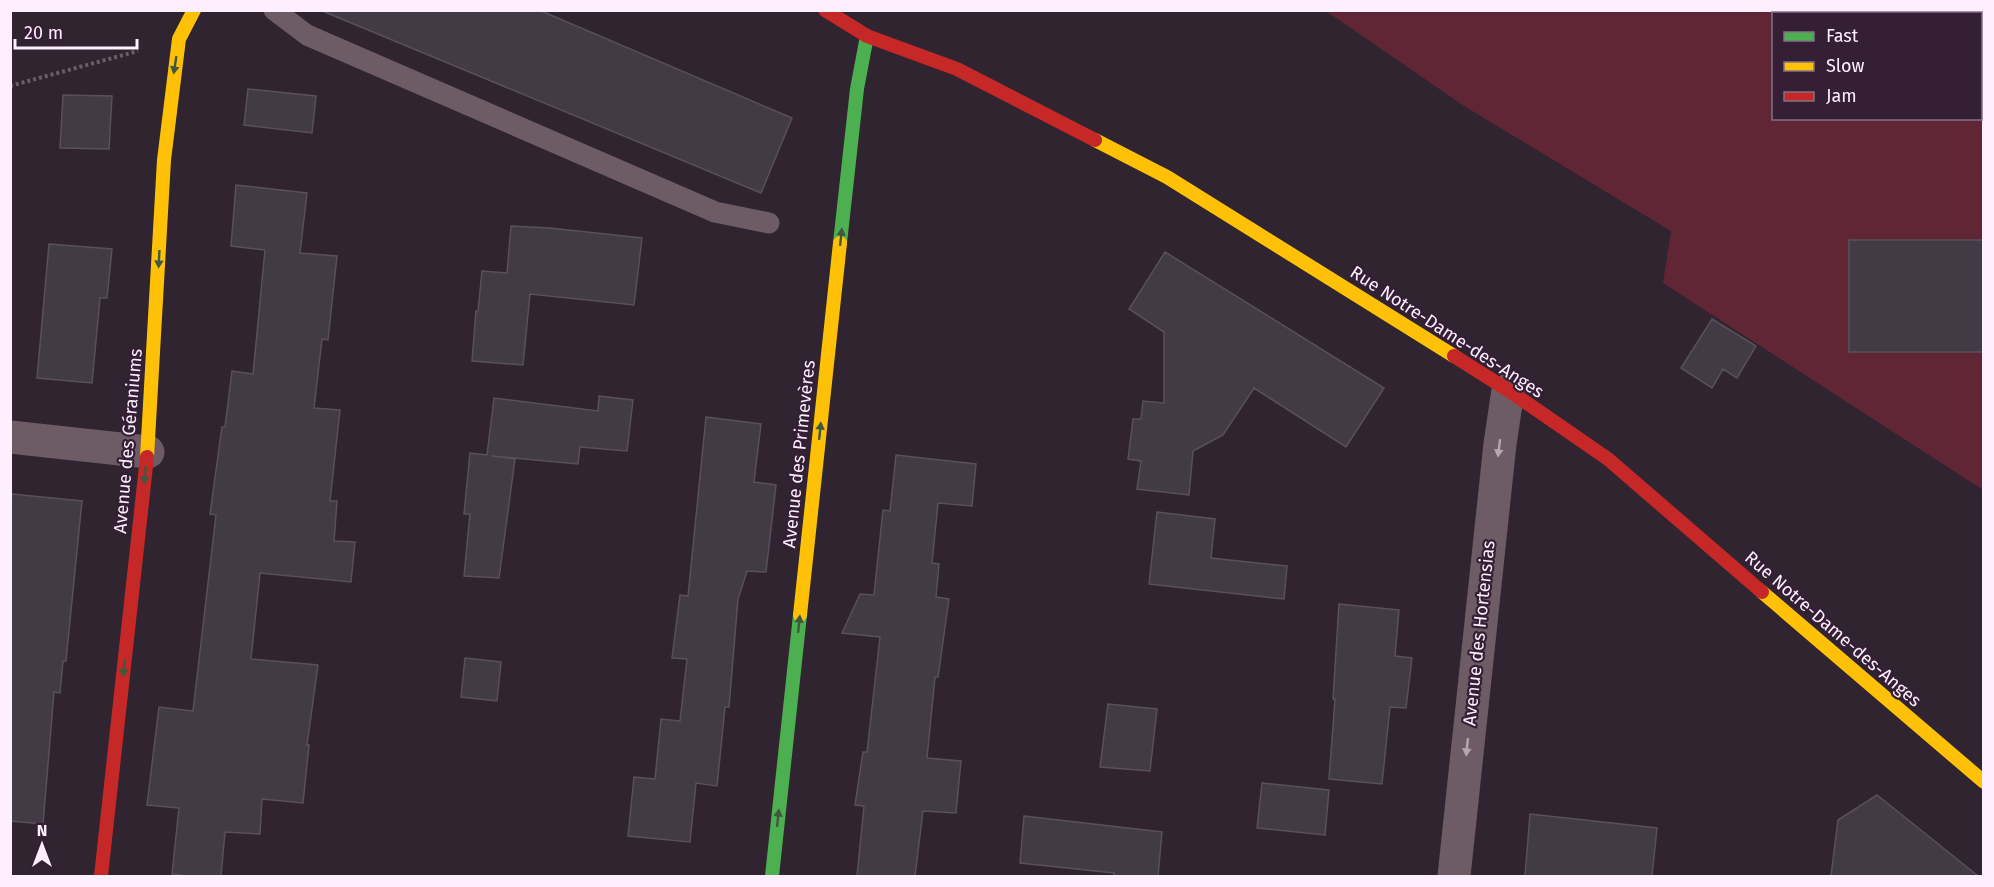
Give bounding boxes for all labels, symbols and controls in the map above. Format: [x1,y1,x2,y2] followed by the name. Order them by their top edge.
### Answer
[15,12,136,50] scale bar
[1772,12,1982,120] legend
[24,22,63,44] text: 20 m
[1826,25,1859,47] text: Fast
[170,55,179,74] one-way arrow
[1826,55,1865,77] text: Slow
[1826,85,1857,107] text: Jam
[836,227,846,246] one-way arrow
[154,250,163,269] one-way arrow
[1346,261,1548,403] street label: Rue Notre-Dame-des-Anges
[109,348,147,534] street label: Avenue des Géraniums
[778,359,820,549] street label: Avenue des Primevères
[815,421,825,440] one-way arrow
[1495,439,1504,458] one-way arrow
[141,465,150,484] one-way arrow
[1458,539,1500,727] street label: Avenue des Hortensias
[1740,546,1926,712] street label: Rue Notre-Dame-des-Anges
[794,615,804,634] one-way arrow
[119,659,129,678] one-way arrow
[1463,737,1472,756] one-way arrow
[773,809,783,828] one-way arrow
[12,815,72,875] north arrow
[37,821,47,840] text: N

